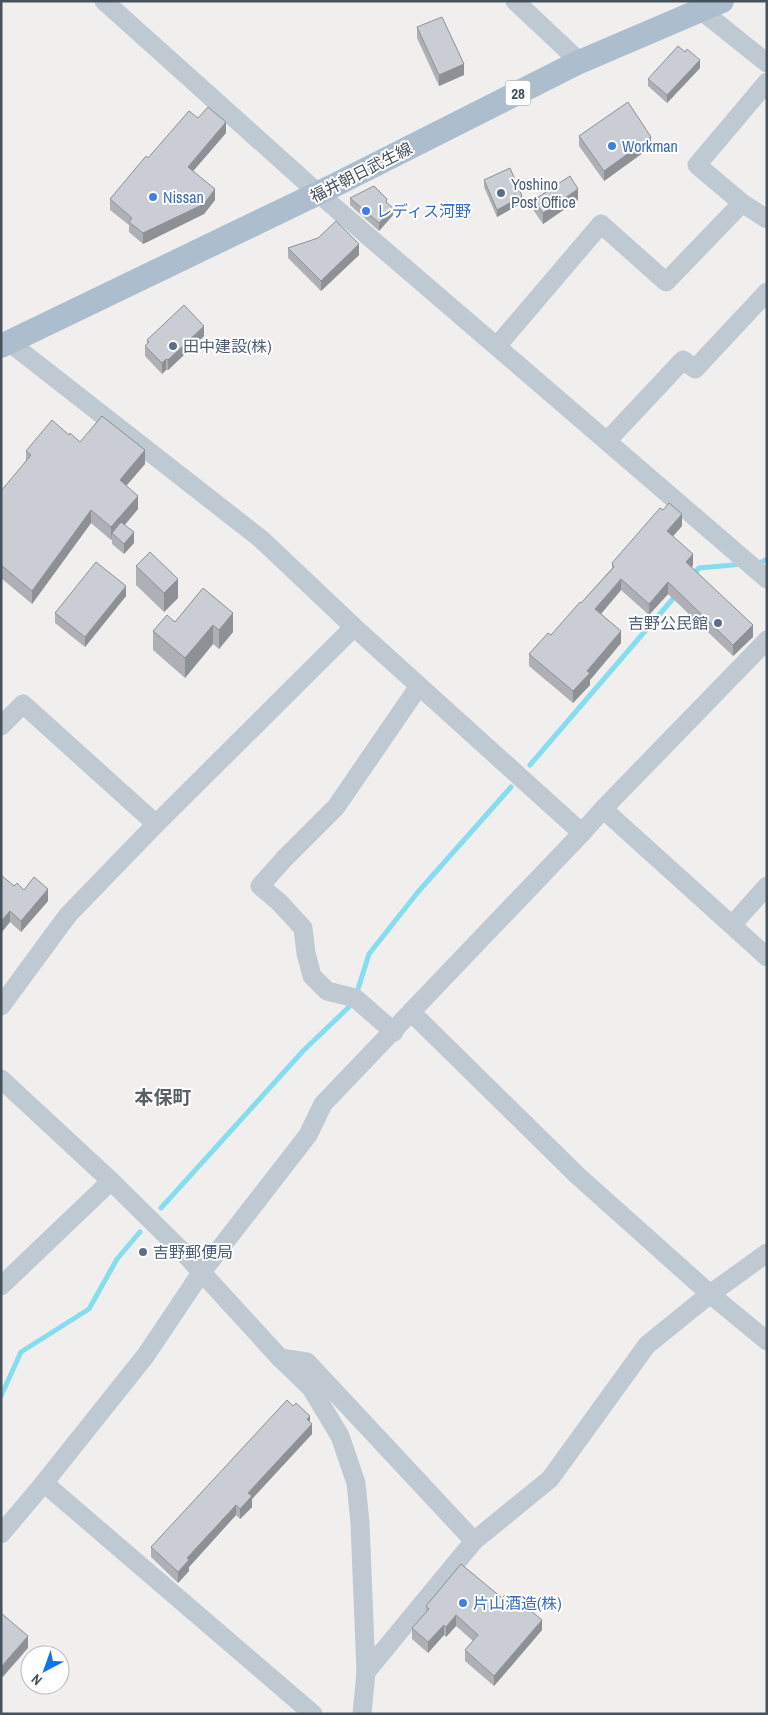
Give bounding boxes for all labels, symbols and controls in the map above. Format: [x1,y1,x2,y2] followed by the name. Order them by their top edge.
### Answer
[506,80,530,106] road number: 28
[622,135,678,157] place label: Workman
[306,137,416,207] street label: 福井朝日武生線
[606,140,618,152] marker: Workman
[511,173,576,213] place label: Yoshino Post Office
[163,186,204,208] place label: Nissan
[495,187,507,199] marker: Yoshino Post Office
[147,191,159,203] marker: Nissan
[376,200,471,222] place label: レディス河野
[360,205,372,217] marker: レディス河野
[183,335,272,357] place label: 田中建設(株)
[167,340,179,352] marker: 田中建設(株)
[628,612,708,634] place label: 吉野公民館
[712,617,724,629] marker: 吉野公民館
[134,1084,192,1110] district label: 本保町
[153,1241,233,1263] place label: 吉野郵便局
[137,1246,149,1258] marker: 吉野郵便局
[473,1592,562,1614] place label: 片山酒造(株)
[457,1597,469,1609] marker: 片山酒造(株)
[20,1645,70,1695] north arrow
[27,1670,46,1689] text: N

